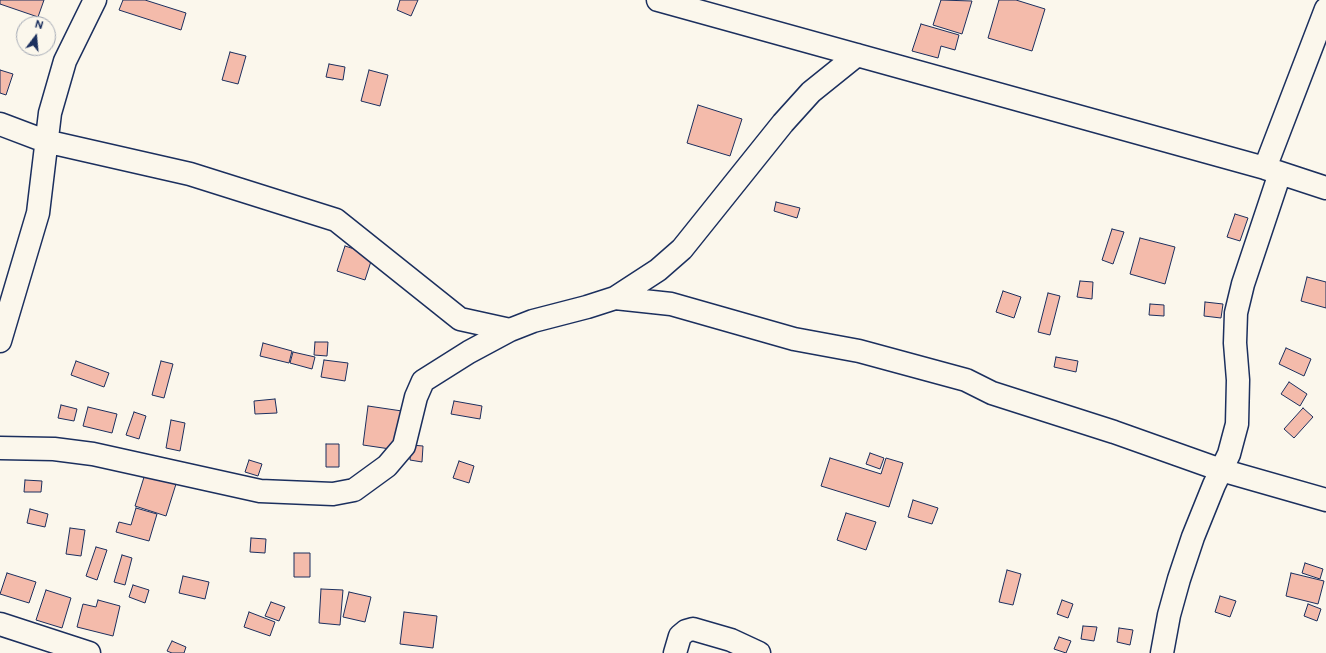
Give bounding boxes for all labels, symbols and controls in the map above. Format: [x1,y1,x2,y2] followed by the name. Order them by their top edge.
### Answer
[16,16,56,56] north arrow
[33,18,45,32] text: N

